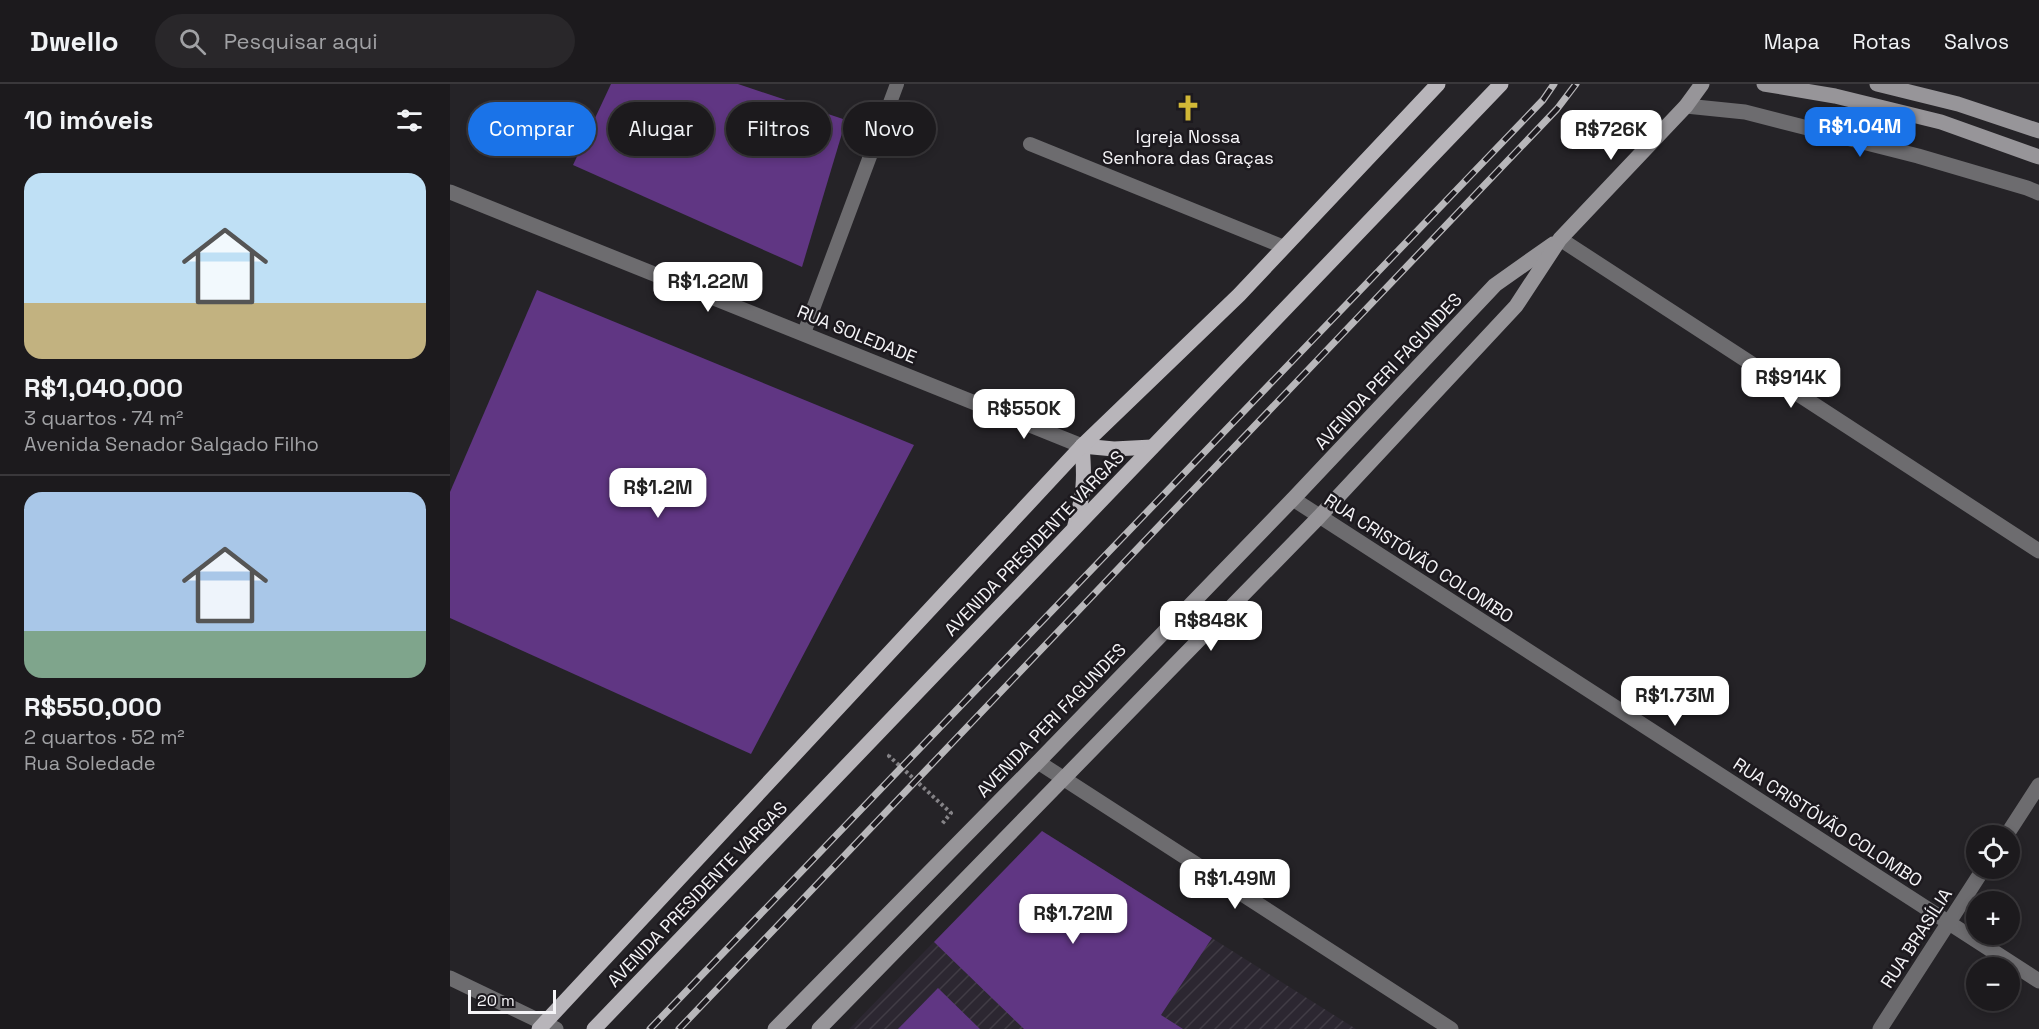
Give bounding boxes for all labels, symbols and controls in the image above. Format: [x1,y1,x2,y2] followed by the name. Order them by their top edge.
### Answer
[155,14,575,68] search box
[30,23,119,59] text: Dwello
[176,25,209,58] icon: search
[224,27,378,55] text: Pesquisar aqui
[1764,28,1819,55] text: Mapa
[1852,28,1911,55] text: Rotas
[1944,28,2009,55] text: Salvos
[1173,93,1203,123] church icon: Igreja Nossa Senhora das Graças
[468,102,596,156] chip: Comprar
[608,102,714,156] chip: Alugar
[726,102,831,156] chip: Filtros
[843,102,936,156] chip: Novo
[24,103,153,137] text: 10 imóveis
[393,104,426,137] icon: filters
[1805,107,1915,158] pin: R$1.04M
[1562,110,1660,161] pin: R$726K
[1819,113,1901,139] text: R$1.04M
[1575,116,1647,142] text: R$726K
[1102,125,1274,169] place label: Igreja Nossa Senhora das Graças
[171,212,279,320] icon: home
[653,262,763,313] pin: R$1.22M
[667,268,749,294] text: R$1.22M
[1309,288,1467,454] street label: AVENIDA PERI FAGUNDES
[794,300,920,368] street label: RUA SOLEDADE
[1742,358,1840,409] pin: R$914K
[1755,364,1827,390] text: R$914K
[24,371,183,405] text: R$1,040,000
[975,389,1073,440] pin: R$550K
[987,395,1061,421] text: R$550K
[24,405,183,431] text: 3 quartos · 74 m²
[24,431,319,457] text: Avenida Senador Salgado Filho
[939,445,1129,641] street label: AVENIDA PRESIDENTE VARGAS
[609,468,707,519] pin: R$1.2M
[623,474,693,500] text: R$1.2M
[1320,488,1518,628] street label: RUA CRISTÓVÃO COLOMBO
[171,531,279,639] icon: home
[1162,601,1260,652] pin: R$848K
[1174,607,1248,633] text: R$848K
[971,638,1131,802] street label: AVENIDA PERI FAGUNDES
[1620,676,1730,727] pin: R$1.73M
[1635,682,1715,708] text: R$1.73M
[24,690,162,724] text: R$550,000
[24,724,185,750] text: 2 quartos · 52 m²
[24,750,156,776] text: Rua Soledade
[1729,752,1927,892] street label: RUA CRISTÓVÃO COLOMBO
[602,796,792,992] street label: AVENIDA PRESIDENTE VARGAS
[1966,825,2020,1011] map controls
[1966,825,2020,879] button: locate
[1180,859,1290,910] pin: R$1.49M
[1194,865,1276,891] text: R$1.49M
[1875,884,1957,992] street label: RUA BRASÍLIA
[1966,891,2020,945] button: +
[1018,894,1128,945] pin: R$1.72M
[1033,900,1113,926] text: R$1.72M
[1966,957,2020,1011] button: −
[468,987,556,1014] scale bar
[477,990,515,1011] text: 20 m

